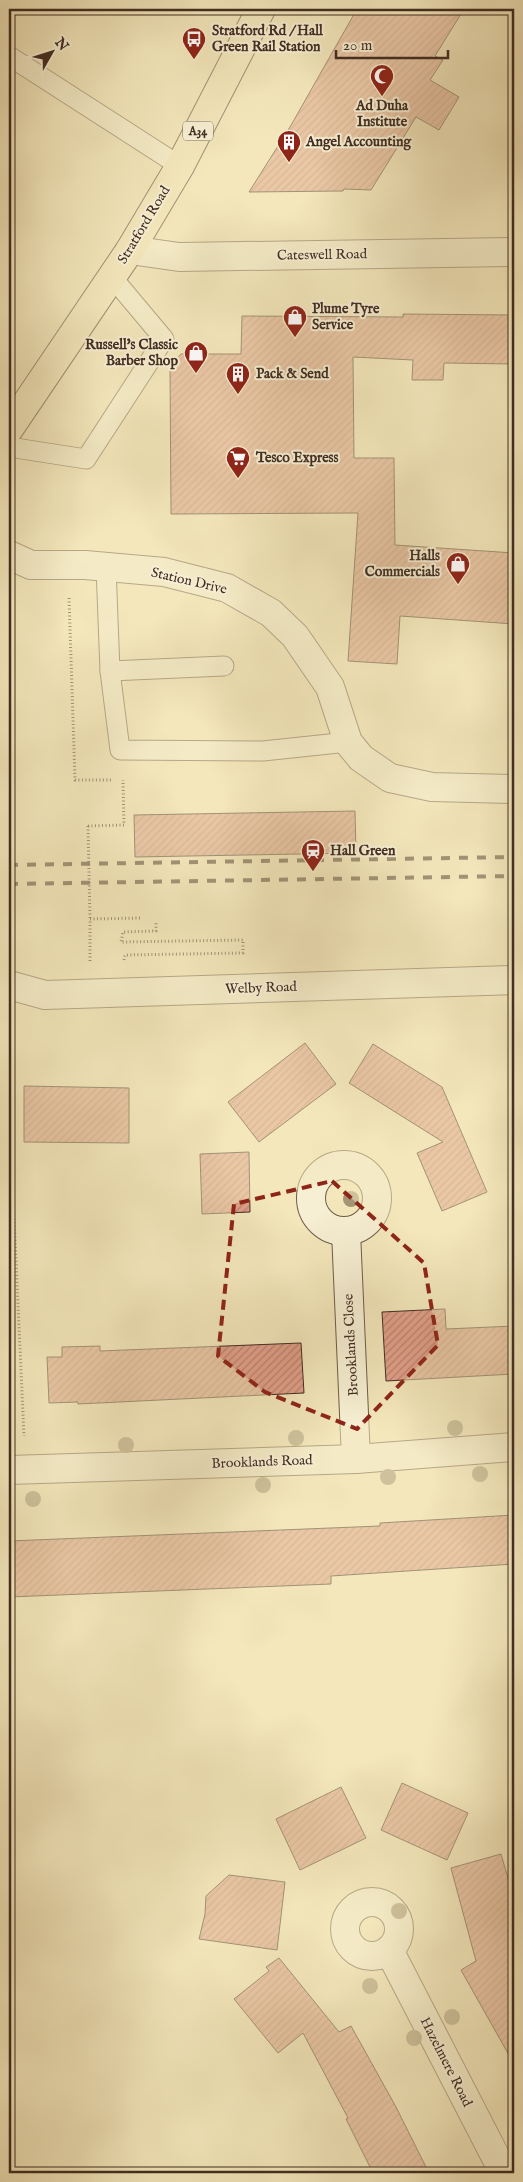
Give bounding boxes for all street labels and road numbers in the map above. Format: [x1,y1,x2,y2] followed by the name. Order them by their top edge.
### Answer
[183,122,213,140] road number: A34
[114,182,175,267] street label: Stratford Road
[277,245,368,265] street label: Cateswell Road
[149,564,229,599] street label: Station Drive
[225,978,298,998] street label: Welby Road
[339,1293,363,1397] street label: Brooklands Close
[211,1451,313,1473] street label: Brooklands Road
[416,2014,477,2110] street label: Hazelmere Road

